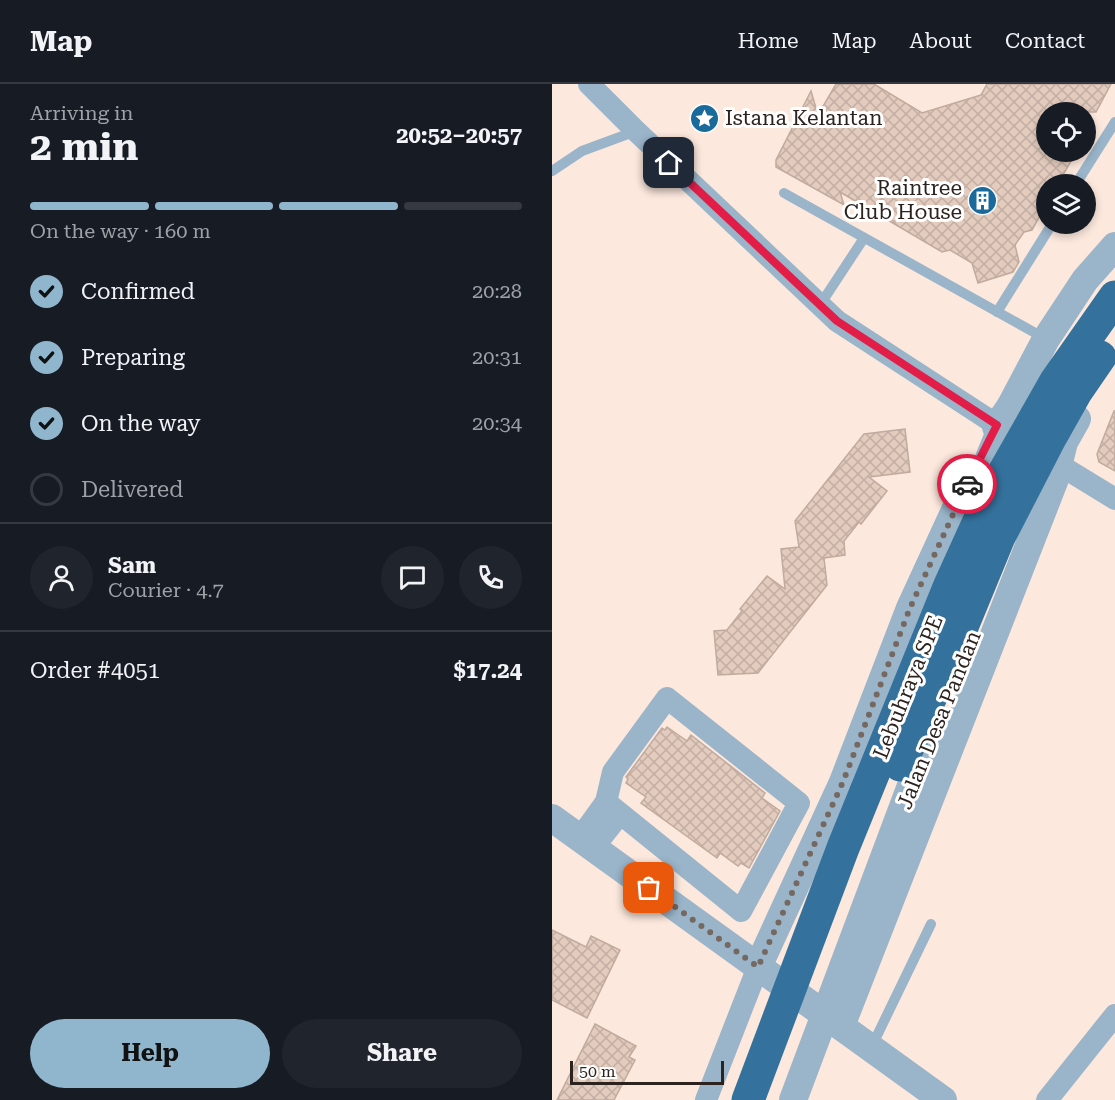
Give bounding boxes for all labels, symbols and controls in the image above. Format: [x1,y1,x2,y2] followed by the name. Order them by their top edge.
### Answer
[30,25,92,58] text: Map
[738,29,799,53] text: Home
[832,29,877,53] text: Map
[910,29,972,53] text: About
[1005,29,1085,53] text: Contact
[30,101,133,125] text: Arriving in
[688,102,720,134] place icon: Istana Kelantan
[1036,102,1096,234] map controls
[1036,102,1096,162] button: locate
[725,106,883,130] place label: Istana Kelantan
[396,123,522,148] text: 20:52–20:57
[30,124,138,170] text: 2 min
[643,137,694,188] pin
[652,146,685,179] icon: home
[1036,174,1096,234] button: layers
[844,176,962,224] place label: Raintree Club House
[967,184,999,216] building icon: Raintree Club House
[30,219,211,243] text: On the way · 160 m
[30,275,63,308] icon: check
[81,279,195,304] text: Confirmed
[472,279,522,303] text: 20:28
[30,341,63,374] icon: check
[81,345,185,370] text: Preparing
[472,345,522,369] text: 20:31
[30,407,63,440] icon: check
[81,411,201,436] text: On the way
[472,411,522,435] text: 20:34
[937,454,997,514] courier
[951,468,984,501] icon: car
[81,477,183,502] text: Delivered
[30,546,93,609] button: person
[381,546,444,609] button: chat
[459,546,522,609] button: phone
[108,553,156,578] text: Sam
[108,578,224,602] text: Courier · 4.7
[868,612,948,762] street label: Lebuhraya SPE
[892,627,986,813] street label: Jalan Desa Pandan
[30,658,160,683] text: Order #4051
[453,658,522,683] text: $17.24
[623,862,674,913] pin
[632,871,665,904] icon: bag
[30,1019,270,1088] button: Help
[282,1019,522,1088] button: Share
[570,1058,724,1086] scale bar
[579,1062,616,1081] text: 50 m

